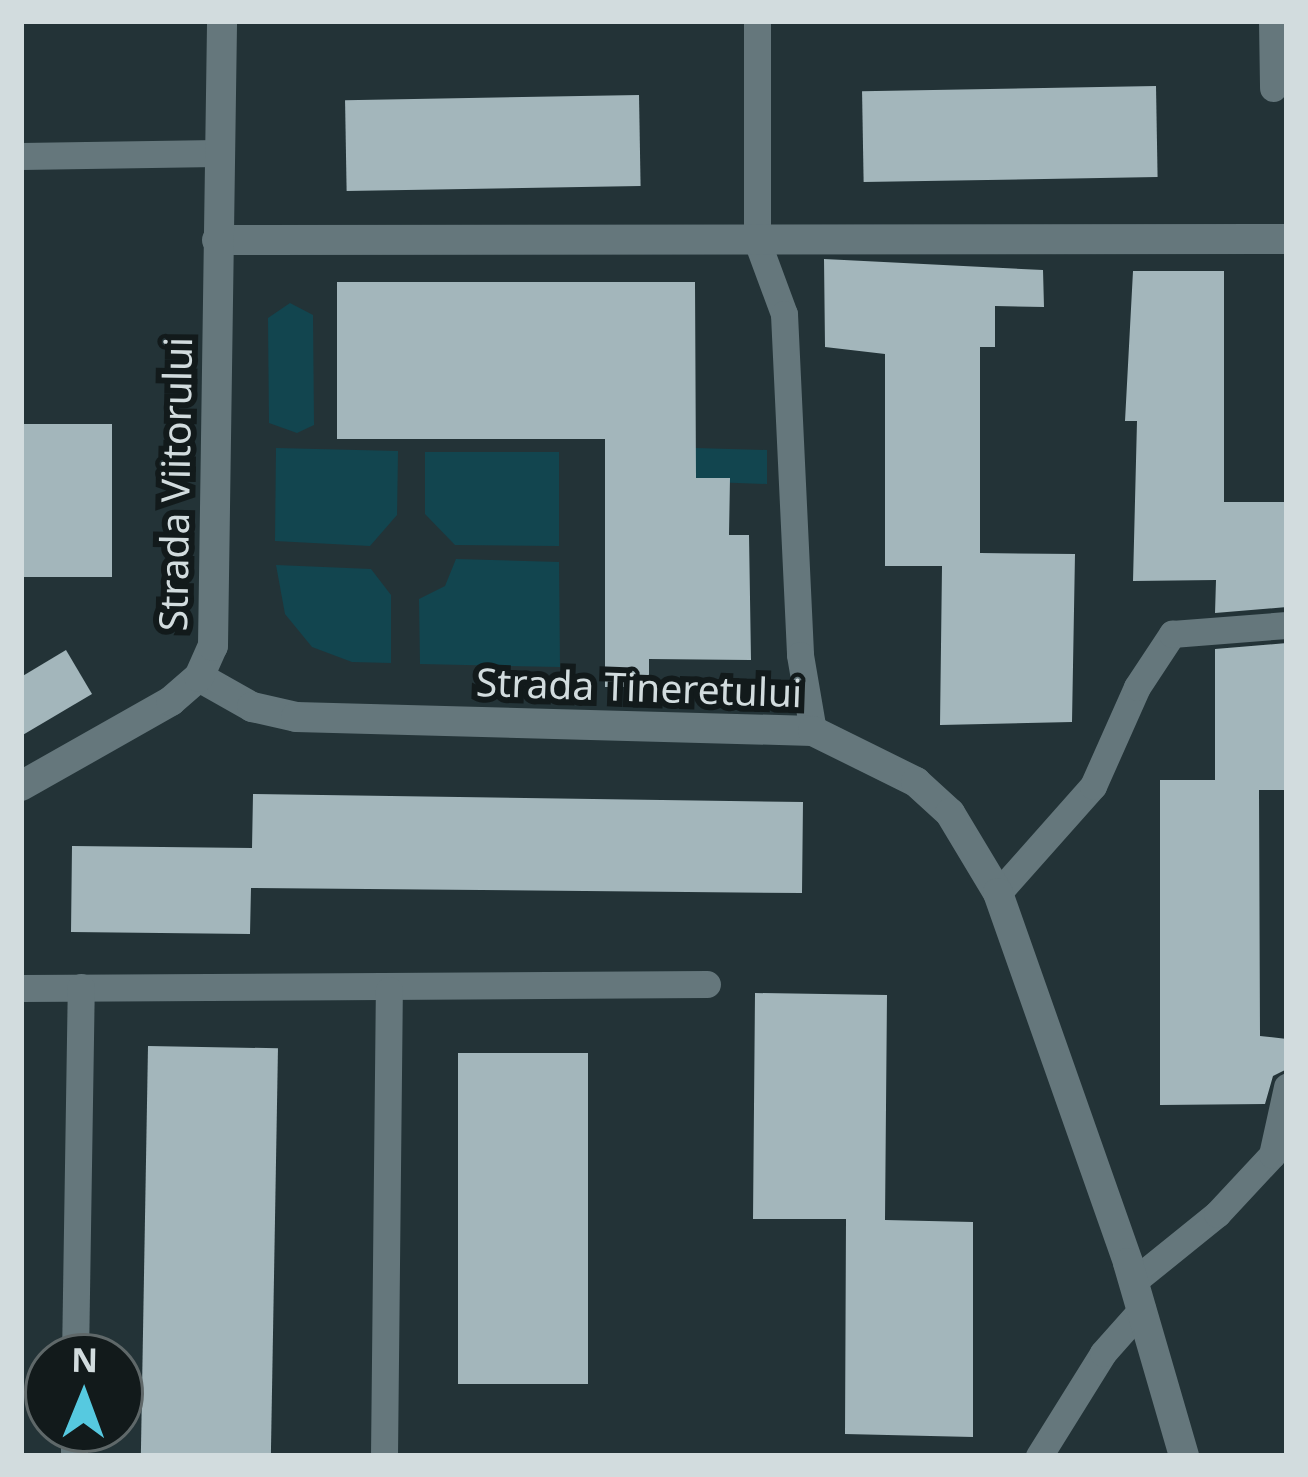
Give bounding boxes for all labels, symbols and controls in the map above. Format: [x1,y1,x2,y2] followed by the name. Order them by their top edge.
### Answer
[149,336,201,632] street label: Strada Viitorului
[475,658,803,716] street label: Strada Tineretului
[24,1333,144,1453] north arrow
[71,1337,98,1382] text: N

